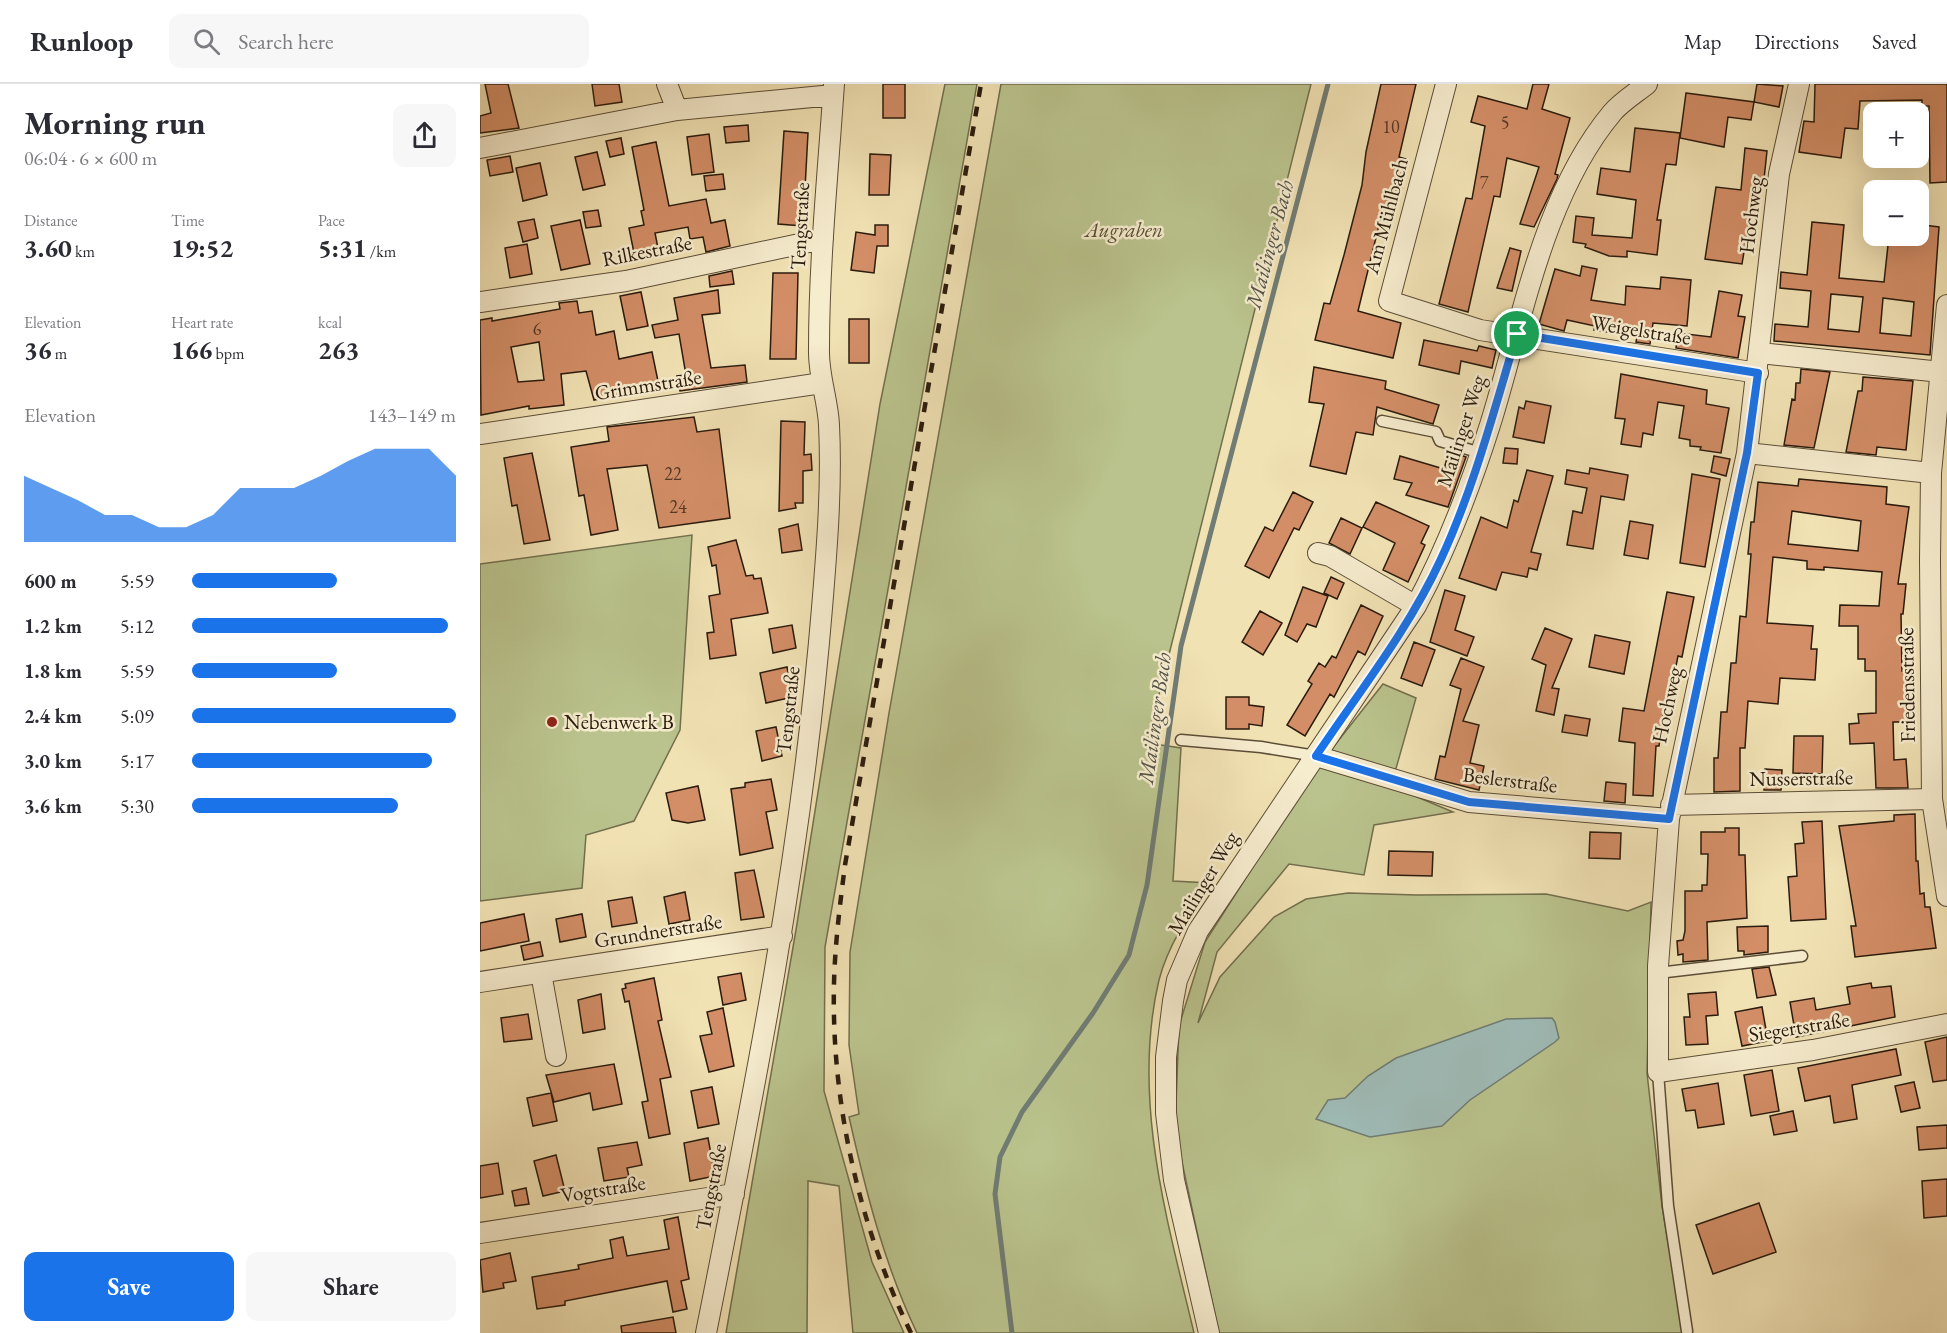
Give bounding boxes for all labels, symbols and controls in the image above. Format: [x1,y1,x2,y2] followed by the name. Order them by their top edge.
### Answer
[169,14,589,68] search box
[30,23,133,59] text: Runloop
[190,25,223,58] icon: search
[238,27,334,56] text: Search here
[1684,28,1721,55] text: Map
[1754,28,1839,55] text: Directions
[1872,28,1917,55] text: Saved
[24,101,206,144] text: Morning run
[1863,102,1929,246] map controls
[1863,102,1929,168] button: +
[393,104,456,167] button: share
[1501,111,1509,134] house number: 5
[1382,115,1400,138] house number: 10
[24,145,157,171] text: 06:04 · 6 × 600 m
[1357,155,1414,278] street label: Am Mühlbach
[1480,171,1489,194] house number: 7
[1732,174,1769,255] street label: Hochweg
[1238,176,1301,314] water label: Mailinger Bach
[1863,180,1929,246] button: −
[784,181,815,271] street label: Tengstraße
[24,210,77,231] text: Distance
[171,210,204,231] text: Time
[318,210,345,231] text: Pace
[1083,216,1163,243] park label: Augraben
[600,229,694,272] street label: Rilkestraße
[24,231,72,265] text: 3.60
[171,231,233,265] text: 19:52
[318,231,367,265] text: 5:31
[72,241,95,262] text: km
[367,241,396,262] text: /km
[1491,308,1542,359] pin
[1589,308,1693,351] street label: Weigelstraße
[24,312,82,333] text: Elevation
[171,312,233,333] text: Heart rate
[318,312,342,333] text: kcal
[533,317,542,340] house number: 6
[1500,317,1533,350] icon: arrive
[24,333,52,367] text: 36
[171,333,212,367] text: 166
[318,333,359,367] text: 263
[52,343,67,364] text: m
[212,343,244,364] text: bpm
[593,363,703,406] street label: Grimmstraße
[1430,371,1492,490] street label: Mailinger Weg
[24,402,96,428] text: Elevation
[368,402,456,428] text: 143–149 m
[664,462,682,485] house number: 22
[669,495,687,518] house number: 24
[24,568,77,594] text: 600 m
[120,568,154,594] text: 5:59
[24,613,82,639] text: 1.2 km
[120,613,154,639] text: 5:12
[1892,627,1921,743] street label: Friedensstraße
[1131,650,1178,787] water label: Mailinger Bach
[24,658,82,684] text: 1.8 km
[120,658,154,684] text: 5:59
[1645,663,1688,746] street label: Hochweg
[769,665,806,755] street label: Tengstraße
[24,703,82,729] text: 2.4 km
[120,703,154,729] text: 5:09
[564,708,674,735] place label: Nebenwerk B
[545,715,559,729] marker: Nebenwerk B
[24,748,82,774] text: 3.0 km
[120,748,154,774] text: 5:17
[1461,760,1559,799] street label: Beslerstraße
[1749,763,1853,792] street label: Nusserstraße
[24,793,82,819] text: 3.6 km
[120,793,154,819] text: 5:30
[1161,825,1245,940] street label: Mailinger Weg
[592,907,724,954] street label: Grundnerstraße
[1747,1005,1851,1048] street label: Siegertstraße
[689,1141,732,1233] street label: Tengstraße
[558,1168,647,1209] street label: Vogtstraße
[24,1252,234,1321] button: Save
[246,1252,456,1321] button: Share

